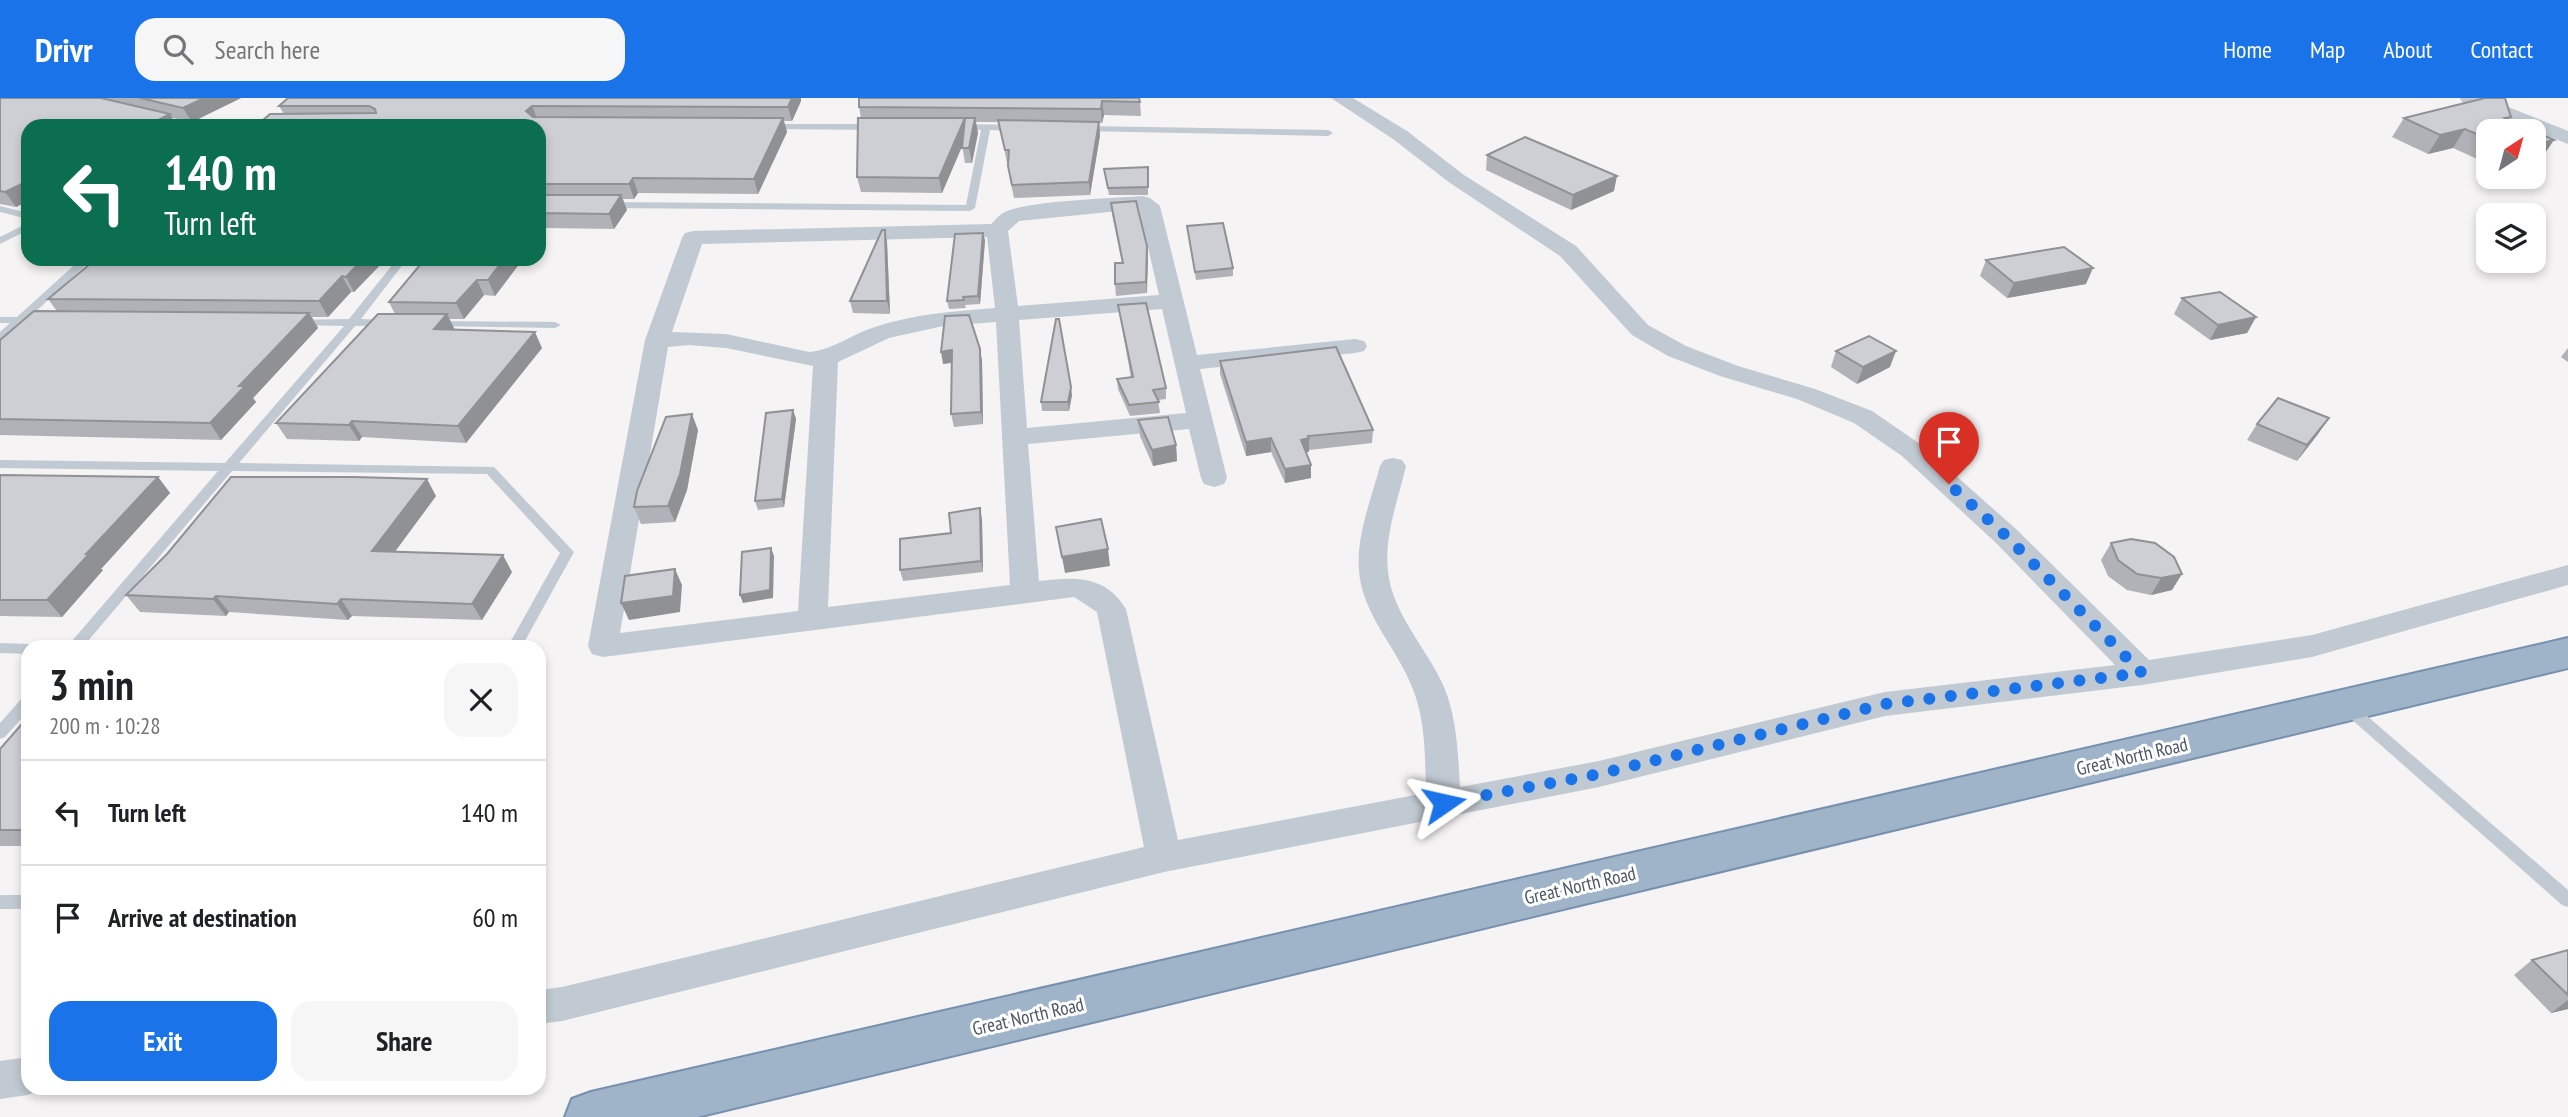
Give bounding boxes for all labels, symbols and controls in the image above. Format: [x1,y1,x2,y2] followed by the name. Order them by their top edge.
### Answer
[135,18,625,81] search box
[35,28,93,71] text: Drivr
[159,30,197,68] icon: search
[215,33,320,66] text: Search here
[2223,34,2272,65] text: Home
[2310,34,2345,65] text: Map
[2383,34,2432,65] text: About
[2470,34,2533,65] text: Contact
[2476,119,2546,189] north arrow
[2476,119,2546,273] map controls
[164,140,277,204] text: 140 m
[49,147,140,238] icon: left
[164,202,256,244] text: Turn left
[2476,203,2546,273] button: layers
[1919,412,1979,484] pin
[1930,423,1968,461] icon: arrive
[49,657,134,712] text: 3 min
[444,663,518,737] button: close
[49,711,161,740] text: 200 m · 10:28
[2074,732,2190,780] street label: Great North Road
[1407,766,1481,840] position arrow
[49,794,87,832] icon: left
[108,796,186,829] text: Turn left
[460,796,518,829] text: 140 m
[1522,861,1638,909] street label: Great North Road
[49,899,87,937] icon: arrive
[108,901,297,934] text: Arrive at destination
[472,901,518,934] text: 60 m
[970,992,1086,1040] street label: Great North Road
[49,1001,277,1081] button: Exit
[291,1001,518,1081] button: Share

